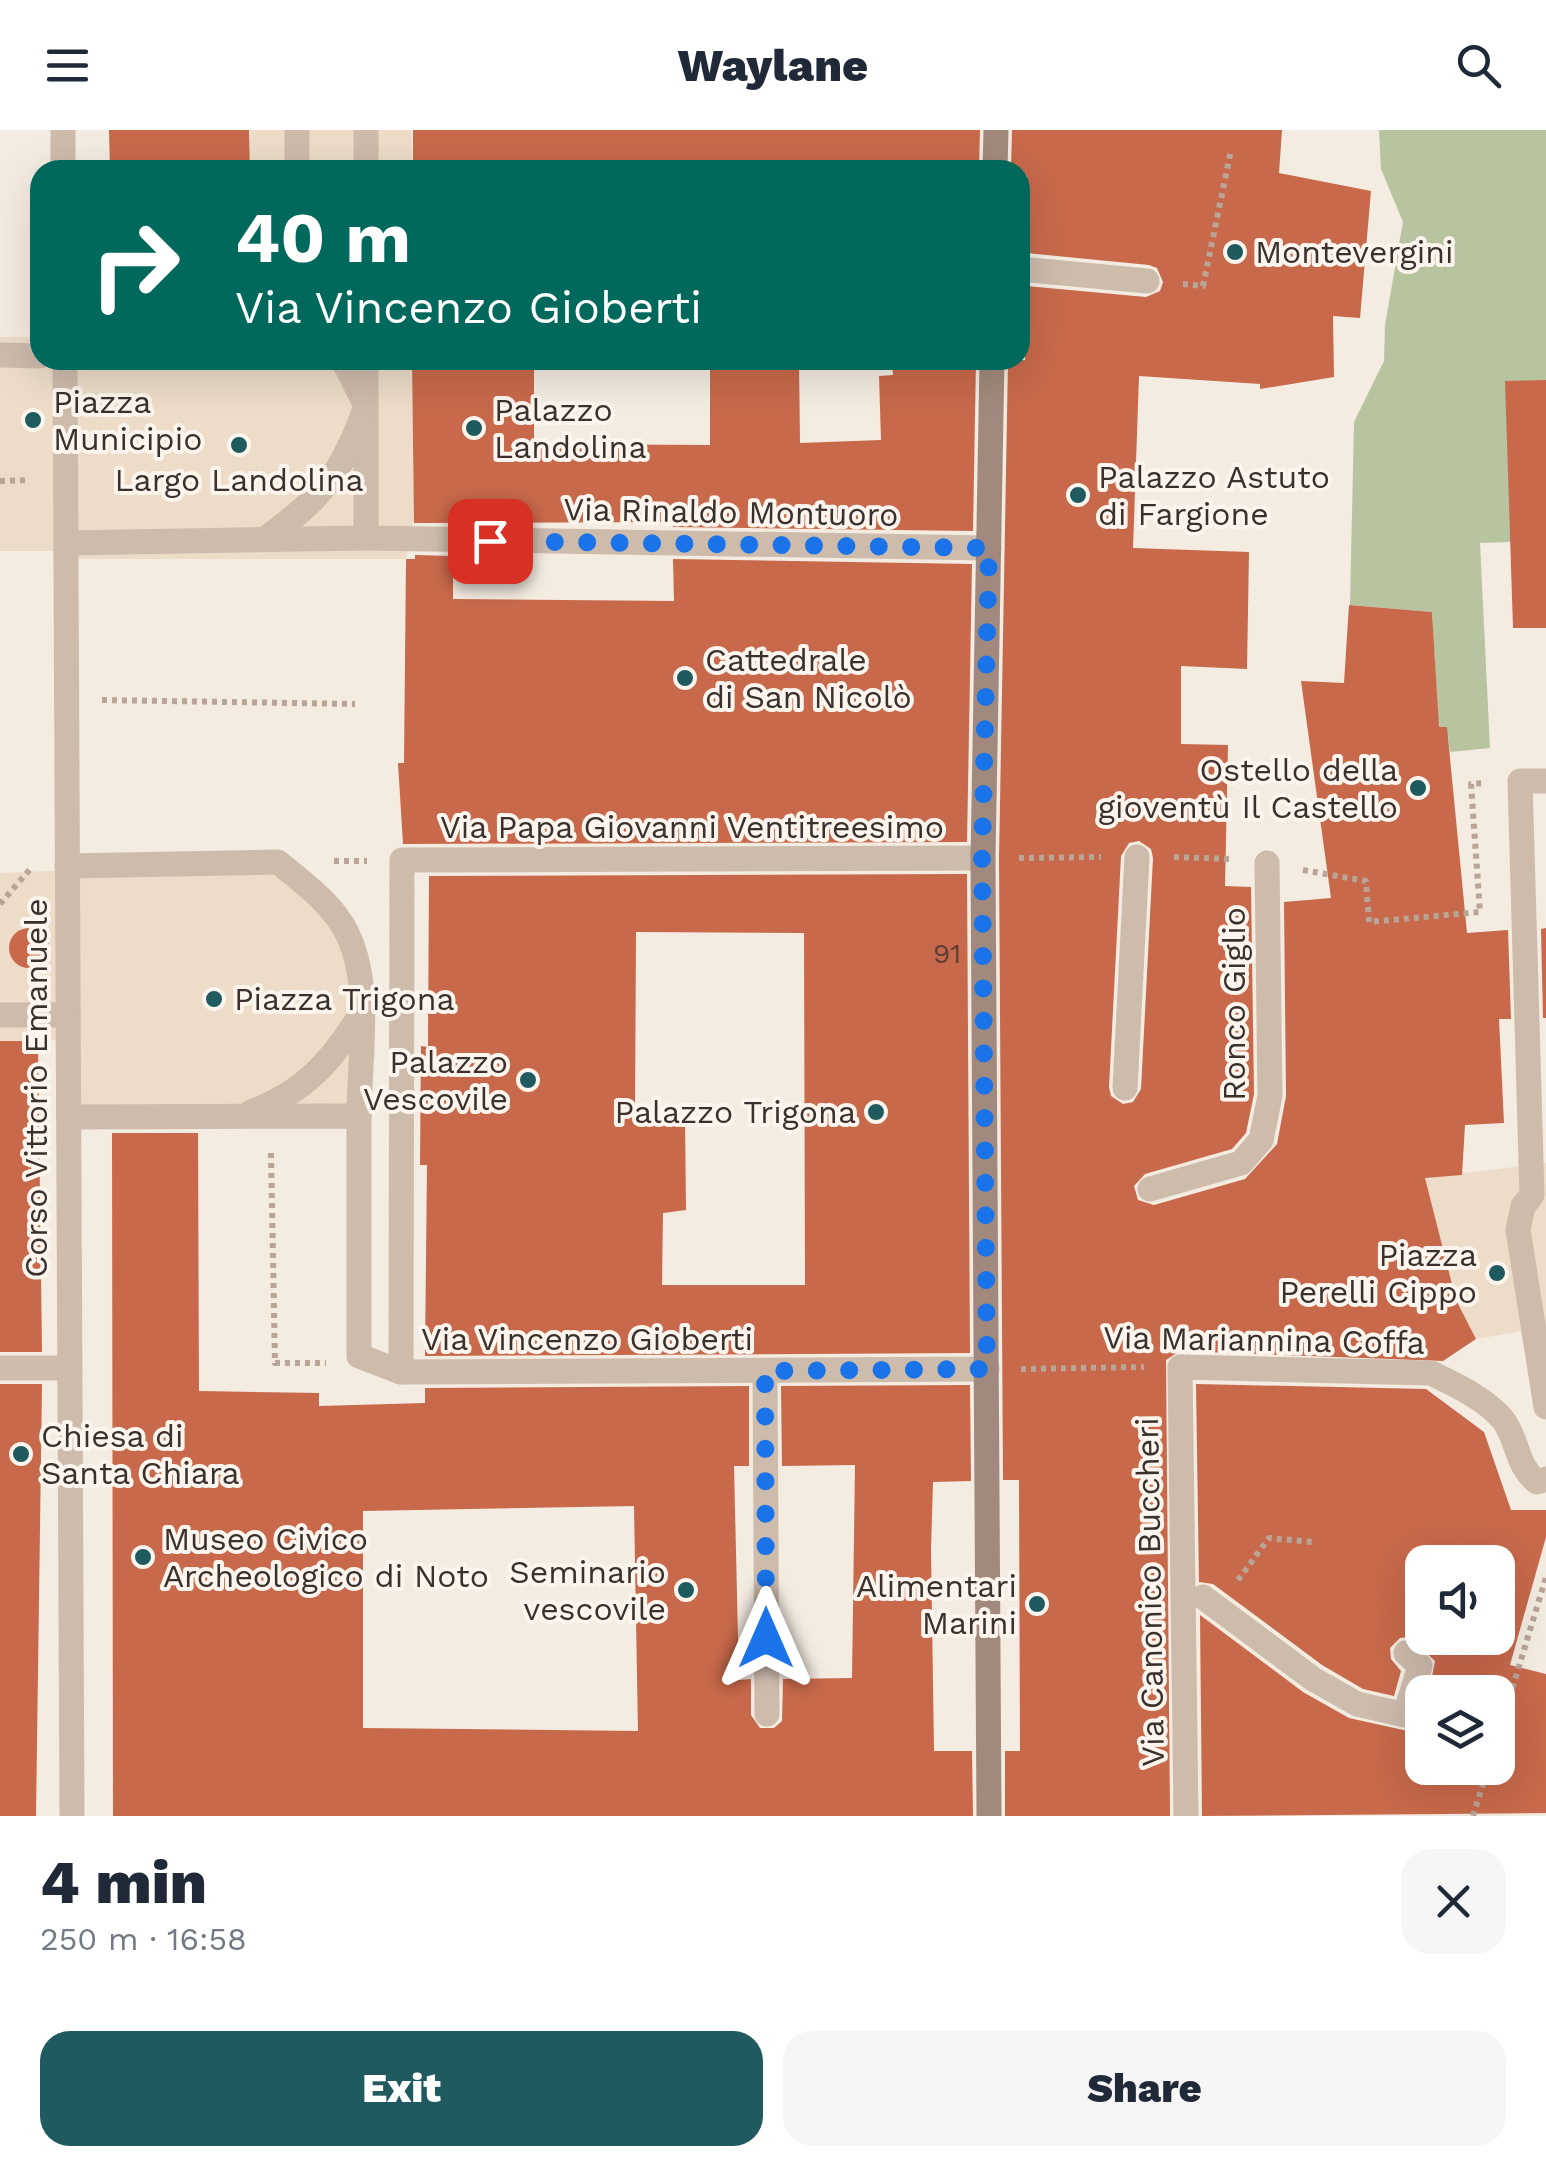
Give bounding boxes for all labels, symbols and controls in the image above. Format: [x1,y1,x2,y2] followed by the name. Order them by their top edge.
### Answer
[40,38,95,93] icon: menu
[1451,38,1506,93] icon: search
[678,39,868,92] text: Waylane
[235,197,411,279] text: 40 m
[70,200,200,330] icon: right
[1255,233,1454,271] place label: Montevergini
[1224,241,1246,263] marker: Montevergini
[235,281,702,334] text: Via Vincenzo Gioberti
[53,383,202,458] place label: Piazza Municipio
[494,391,647,466] place label: Palazzo Landolina
[22,409,44,431] marker: Piazza Municipio
[463,417,485,439] marker: Palazzo Landolina
[228,434,250,456] marker: Largo Landolina
[1098,458,1330,533] place label: Palazzo Astuto di Fargione
[114,461,364,499] place label: Largo Landolina
[1067,484,1089,506] marker: Palazzo Astuto di Fargione
[563,490,899,534] street label: Via Rinaldo Montuoro
[448,499,533,584] pin
[463,514,518,569] icon: arrive
[705,641,912,716] place label: Cattedrale di San Nicolò
[674,667,696,689] marker: Cattedrale di San Nicolò
[1098,751,1398,826] place label: Ostello della gioventù Il Castello
[1407,777,1429,799] marker: Ostello della gioventù Il Castello
[440,808,944,846] street label: Via Papa Giovanni Ventitreesimo
[17,898,55,1278] street label: Corso Vittorio Emanuele
[1215,907,1253,1101] street label: Ronco Giglio
[933,937,961,970] house number: 91
[234,980,455,1018] place label: Piazza Trigona
[203,988,225,1010] marker: Piazza Trigona
[363,1043,508,1118] place label: Palazzo Vescovile
[517,1069,539,1091] marker: Palazzo Vescovile
[614,1093,856,1131] place label: Palazzo Trigona
[865,1101,887,1123] marker: Palazzo Trigona
[1279,1236,1477,1311] place label: Piazza Perelli Cippo
[1486,1262,1508,1284] marker: Piazza Perelli Cippo
[1103,1318,1425,1362] street label: Via Mariannina Coffa
[421,1320,753,1358] street label: Via Vincenzo Gioberti
[41,1417,240,1492] place label: Chiesa di Santa Chiara
[1128,1417,1172,1767] street label: Via Canonico Buccheri
[10,1443,32,1465] marker: Chiesa di Santa Chiara
[163,1520,489,1595] place label: Museo Civico Archeologico di Noto
[1405,1545,1515,1785] map controls
[1405,1545,1515,1655] button: sound
[132,1546,154,1568] marker: Museo Civico Archeologico di Noto
[509,1553,666,1628] place label: Seminario vescovile
[856,1567,1017,1642] place label: Alimentari Marini
[675,1579,697,1601] marker: Seminario vescovile
[714,1586,818,1690] position arrow
[1026,1593,1048,1615] marker: Alimentari Marini
[1405,1675,1515,1785] button: layers
[40,1847,207,1918] text: 4 min
[1401,1849,1506,1954] button: close
[40,1920,247,1958] text: 250 m · 16:58
[40,2031,763,2146] button: Exit
[783,2031,1506,2146] button: Share

